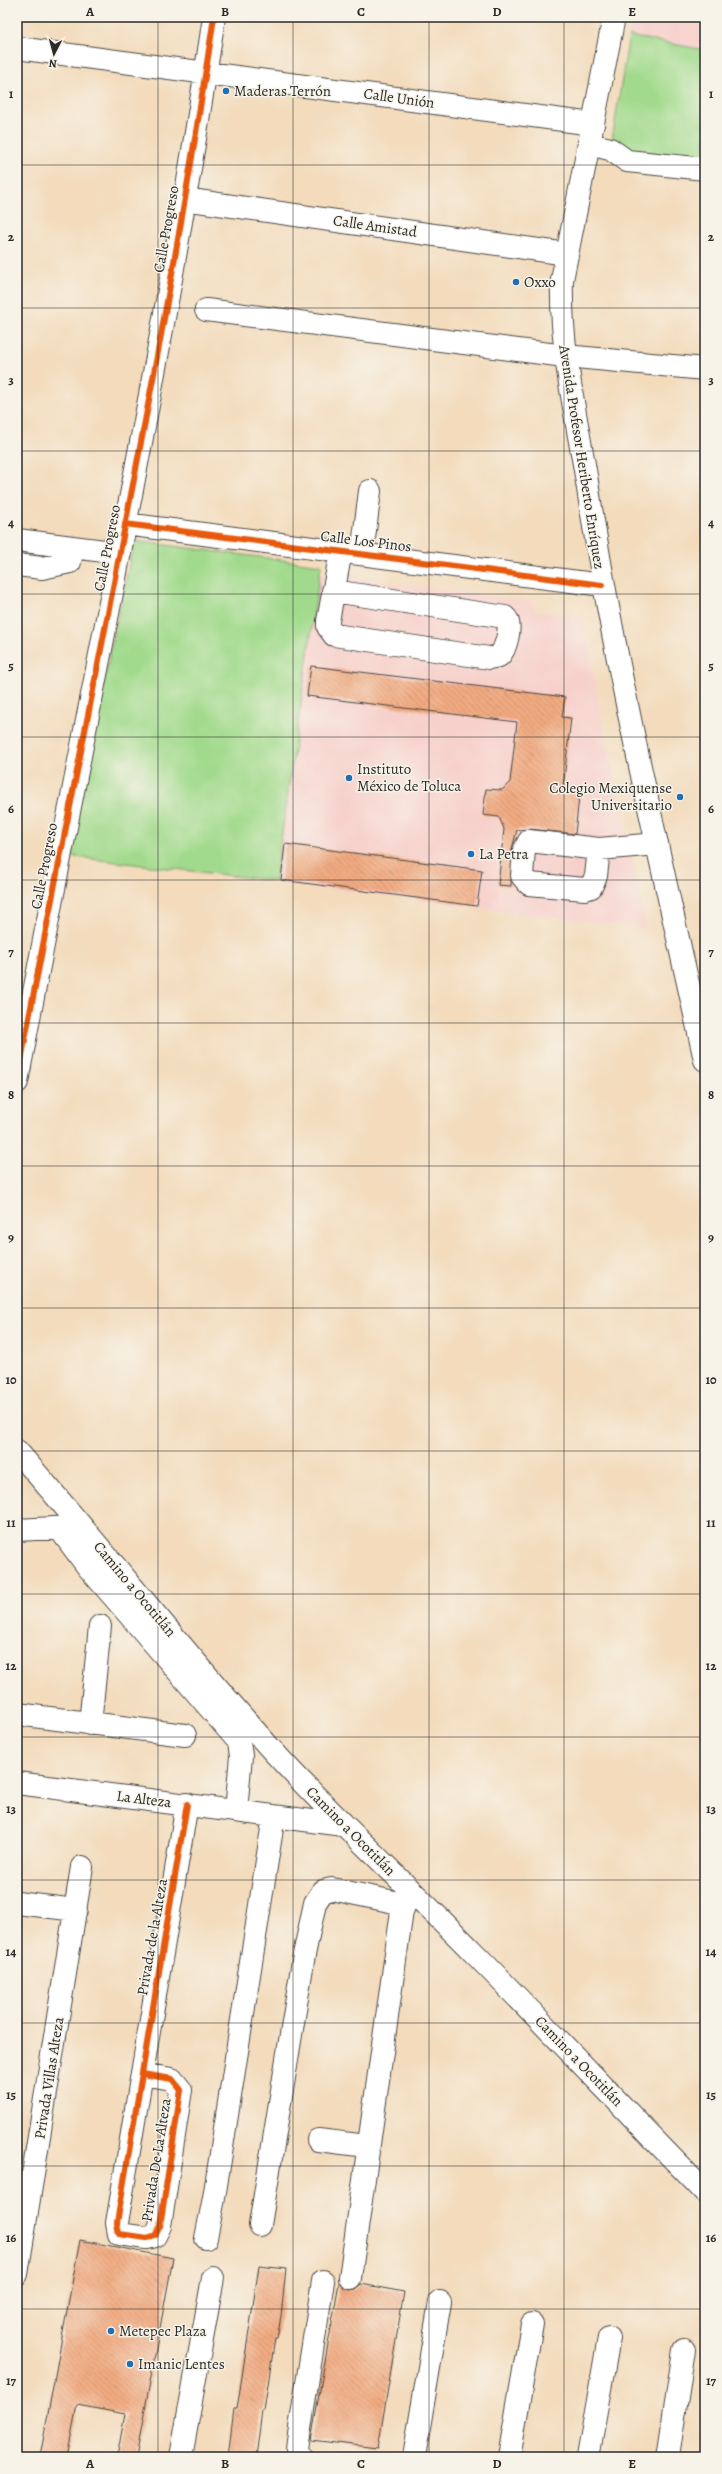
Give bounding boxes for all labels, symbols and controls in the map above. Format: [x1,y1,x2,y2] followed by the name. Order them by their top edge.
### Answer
[85,3,95,20] text: A
[221,3,229,20] text: B
[357,3,365,20] text: C
[492,3,502,20] text: D
[628,3,636,20] text: E
[34,34,74,74] north arrow
[48,56,58,71] text: N
[234,81,331,101] place label: Maderas Terrón
[362,83,436,113] street label: Calle Unión
[9,85,14,102] text: 1
[709,85,714,102] text: 1
[221,86,231,96] marker: Maderas Terrón
[149,184,183,274] street label: Calle Progreso
[332,210,419,242] street label: Calle Amistad
[8,228,15,245] text: 2
[708,228,715,245] text: 2
[524,272,556,292] place label: Oxxo
[511,277,521,287] marker: Oxxo
[554,343,610,570] street label: Avenida Profesor Heriberto Enríquez
[8,371,14,388] text: 3
[708,371,714,388] text: 3
[89,503,125,593] street label: Calle Progreso
[8,514,14,531] text: 4
[708,514,714,531] text: 4
[319,525,413,557] street label: Calle Los Pinos
[8,657,14,674] text: 5
[708,657,714,674] text: 5
[357,759,461,796] place label: Instituto México de Toluca
[344,773,354,783] marker: Instituto México de Toluca
[549,778,672,815] place label: Colegio Mexiquense Universitario
[675,792,685,802] marker: Colegio Mexiquense Universitario
[8,800,14,817] text: 6
[708,800,714,817] text: 6
[26,821,62,911] street label: Calle Progreso
[479,844,528,864] place label: La Petra
[466,849,476,859] marker: La Petra
[8,943,14,960] text: 7
[708,943,714,960] text: 7
[8,1086,14,1103] text: 8
[708,1086,714,1103] text: 8
[8,1229,14,1246] text: 9
[708,1229,714,1246] text: 9
[5,1371,17,1388] text: 10
[705,1371,717,1388] text: 10
[6,1514,16,1531] text: 11
[706,1514,716,1531] text: 11
[89,1537,181,1641] street label: Camino a Ocotitlán
[6,1657,17,1674] text: 12
[706,1657,717,1674] text: 12
[302,1782,400,1880] street label: Camino a Ocotitlán
[115,1786,173,1812] street label: La Alteza
[6,1800,17,1817] text: 13
[706,1800,717,1817] text: 13
[132,1877,172,1997] street label: Privada de la Alteza
[6,1943,16,1960] text: 14
[706,1943,716,1960] text: 14
[531,2011,627,2111] street label: Camino a Ocotitlán
[29,2016,69,2140] street label: Privada Villas Alteza
[6,2086,17,2103] text: 15
[706,2086,717,2103] text: 15
[136,2097,176,2223] street label: Privada De La Alteza
[6,2229,16,2246] text: 16
[706,2229,716,2246] text: 16
[119,2321,207,2341] place label: Metepec Plaza
[106,2326,116,2336] marker: Metepec Plaza
[138,2354,225,2374] place label: Imanic Lentes
[125,2359,135,2369] marker: Imanic Lentes
[6,2372,17,2389] text: 17
[706,2372,717,2389] text: 17
[85,2455,95,2472] text: A
[221,2455,229,2472] text: B
[357,2455,365,2472] text: C
[492,2455,502,2472] text: D
[628,2455,636,2472] text: E

